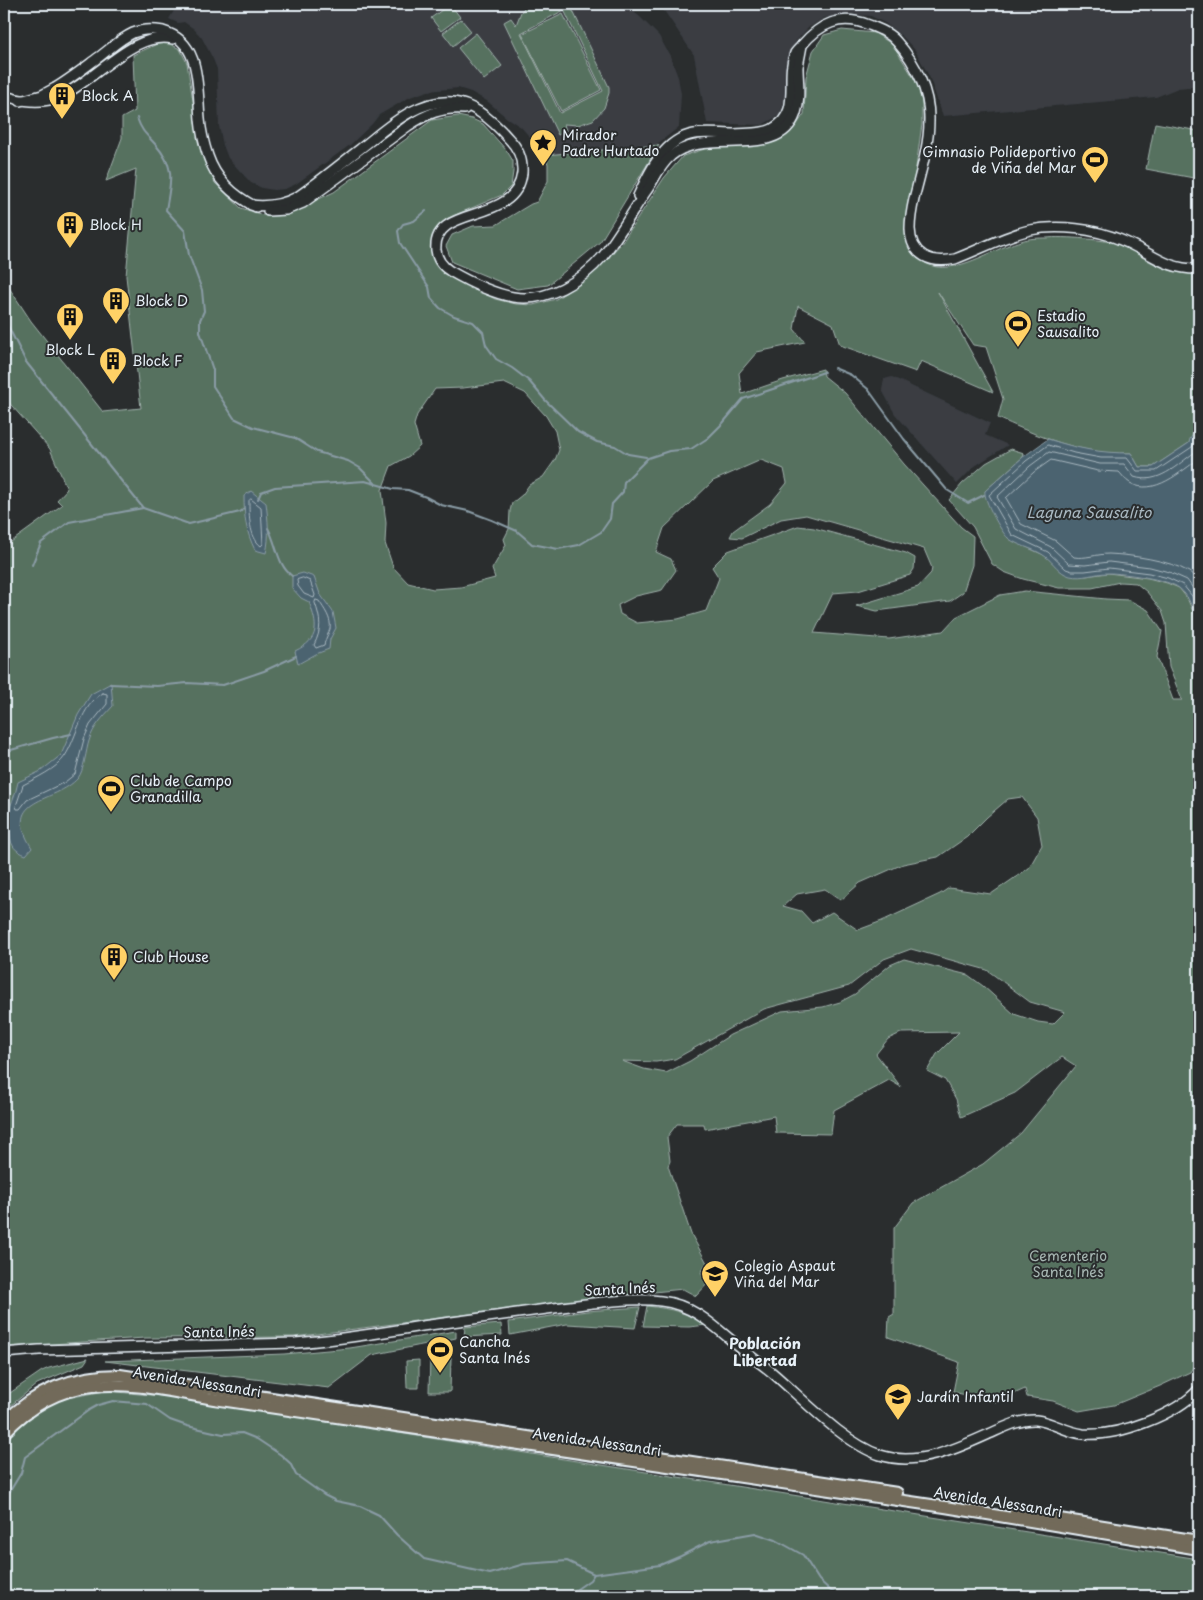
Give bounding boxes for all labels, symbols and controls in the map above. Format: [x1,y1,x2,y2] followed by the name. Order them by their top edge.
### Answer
[47,81,77,120] building icon: Block A
[81,85,134,106] place label: Block A
[562,124,659,161] place label: Mirador Padre Hurtado
[528,128,558,167] place icon: Mirador Padre Hurtado
[922,141,1077,178] place label: Gimnasio Polideportivo de Viña del Mar
[1080,145,1110,184] sports icon: Gimnasio Polideportivo de Viña del Mar
[55,210,85,249] building icon: Block H
[89,214,142,235] place label: Block H
[101,286,131,325] building icon: Block D
[135,290,188,311] place label: Block D
[55,302,85,341] building icon: Block L
[1037,305,1100,342] place label: Estadio Sausalito
[1003,309,1033,348] sports icon: Estadio Sausalito
[45,339,95,360] place label: Block L
[98,346,128,385] building icon: Block F
[132,350,182,371] place label: Block F
[1027,500,1152,523] water label: Laguna Sausalito
[130,770,232,807] place label: Club de Campo Granadilla
[96,774,126,813] sports icon: Club de Campo Granadilla
[99,942,129,981] building icon: Club House
[133,946,209,967] place label: Club House
[1029,1245,1107,1282] park label: Cementerio Santa Inés
[734,1255,836,1292] place label: Colegio Aspaut Viña del Mar
[700,1259,730,1298] school or university icon: Colegio Aspaut Viña del Mar
[584,1276,656,1301] street label: Santa Inés
[183,1320,255,1343] street label: Santa Inés
[459,1331,530,1368] place label: Cancha Santa Inés
[729,1331,801,1371] district label: Población Libertad
[425,1335,455,1374] sports icon: Cancha Santa Inés
[131,1361,263,1402] street label: Avenida Alessandri
[883,1382,913,1421] school or university icon: Jardín Infantil
[917,1386,1014,1407] place label: Jardín Infantil
[531,1422,663,1461] street label: Avenida Alessandri
[932,1481,1064,1522] street label: Avenida Alessandri

